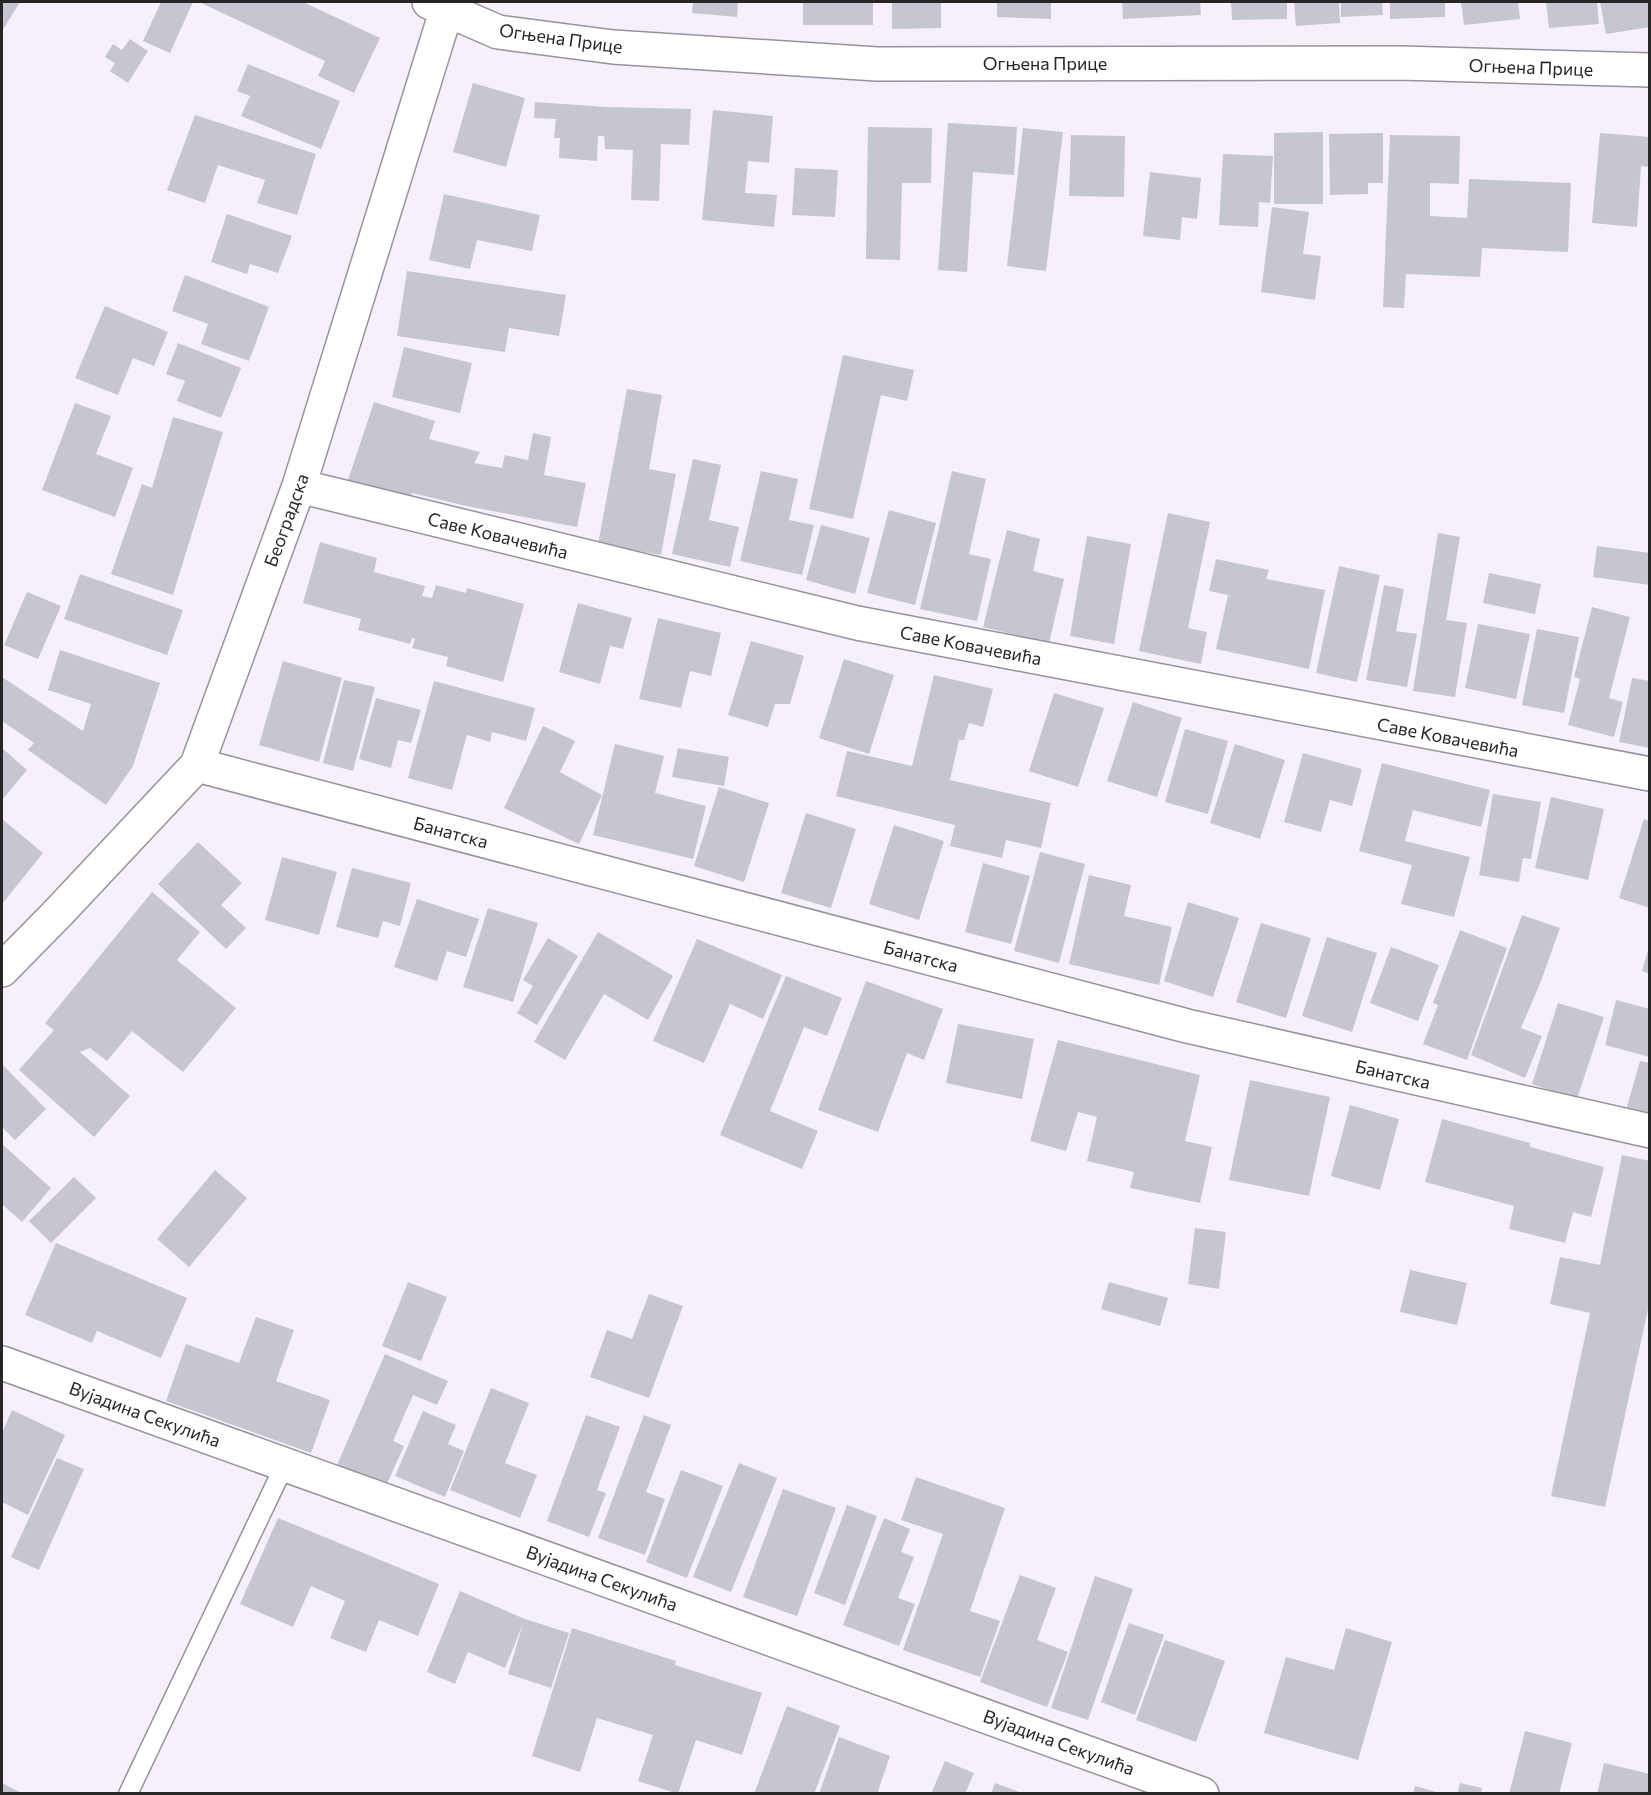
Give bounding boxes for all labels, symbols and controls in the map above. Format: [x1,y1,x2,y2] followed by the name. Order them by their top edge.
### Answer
[498,18,624,58] street label: Огњена Прице
[983,52,1107,74] street label: Огњена Прице
[1468,54,1594,80] street label: Огњена Прице
[259,470,313,570] street label: Београдска
[426,507,570,563] street label: Саве Ковачевића
[898,620,1044,670] street label: Саве Ковачевића
[1375,712,1521,762] street label: Саве Ковачевића
[411,811,491,853] street label: Банатска
[881,935,961,977] street label: Банатска
[1353,1055,1433,1093] street label: Банатска
[66,1376,224,1452] street label: Вујадина Секулића
[523,1540,681,1616] street label: Вујадина Секулића
[980,1704,1138,1780] street label: Вујадина Секулића

